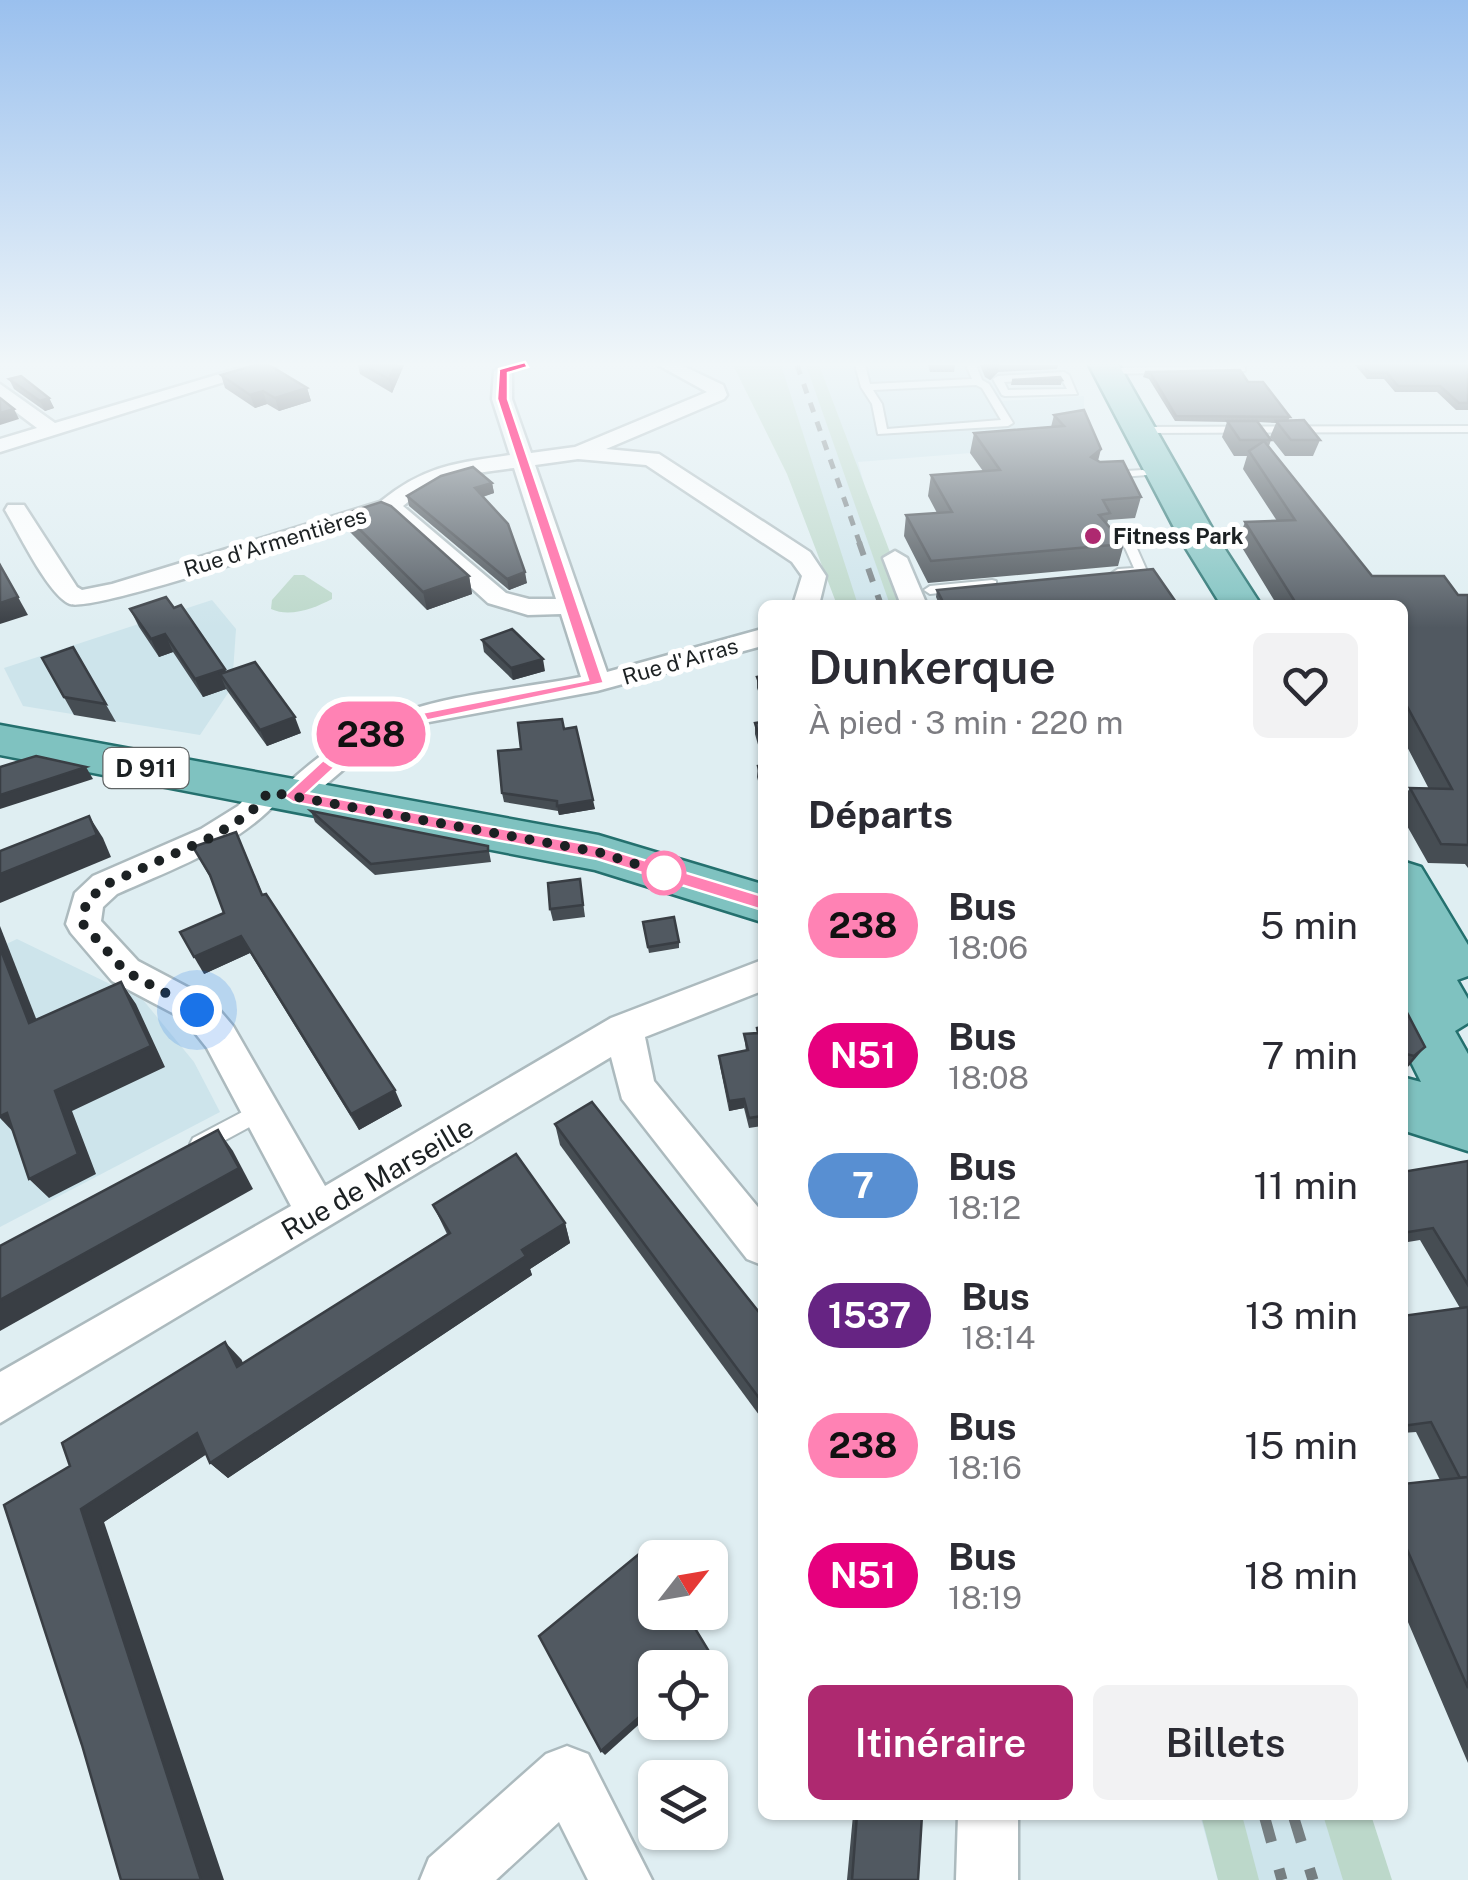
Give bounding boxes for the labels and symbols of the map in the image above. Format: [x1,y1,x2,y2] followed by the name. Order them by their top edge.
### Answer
[181,502,369,582] street label: Rue d'Armentières
[1113,523,1244,549] place label: Fitness Park
[1082,525,1104,547] marker: Fitness Park
[619,632,741,690] street label: Rue d'Arras
[314,702,428,766] line badge: 238
[104,748,188,788] road number: D 911
[643,852,685,894] unlabelled marker
[172,985,222,1035] your location
[275,1110,479,1246] street label: Rue de Marseille
[638,1540,728,1630] north arrow

